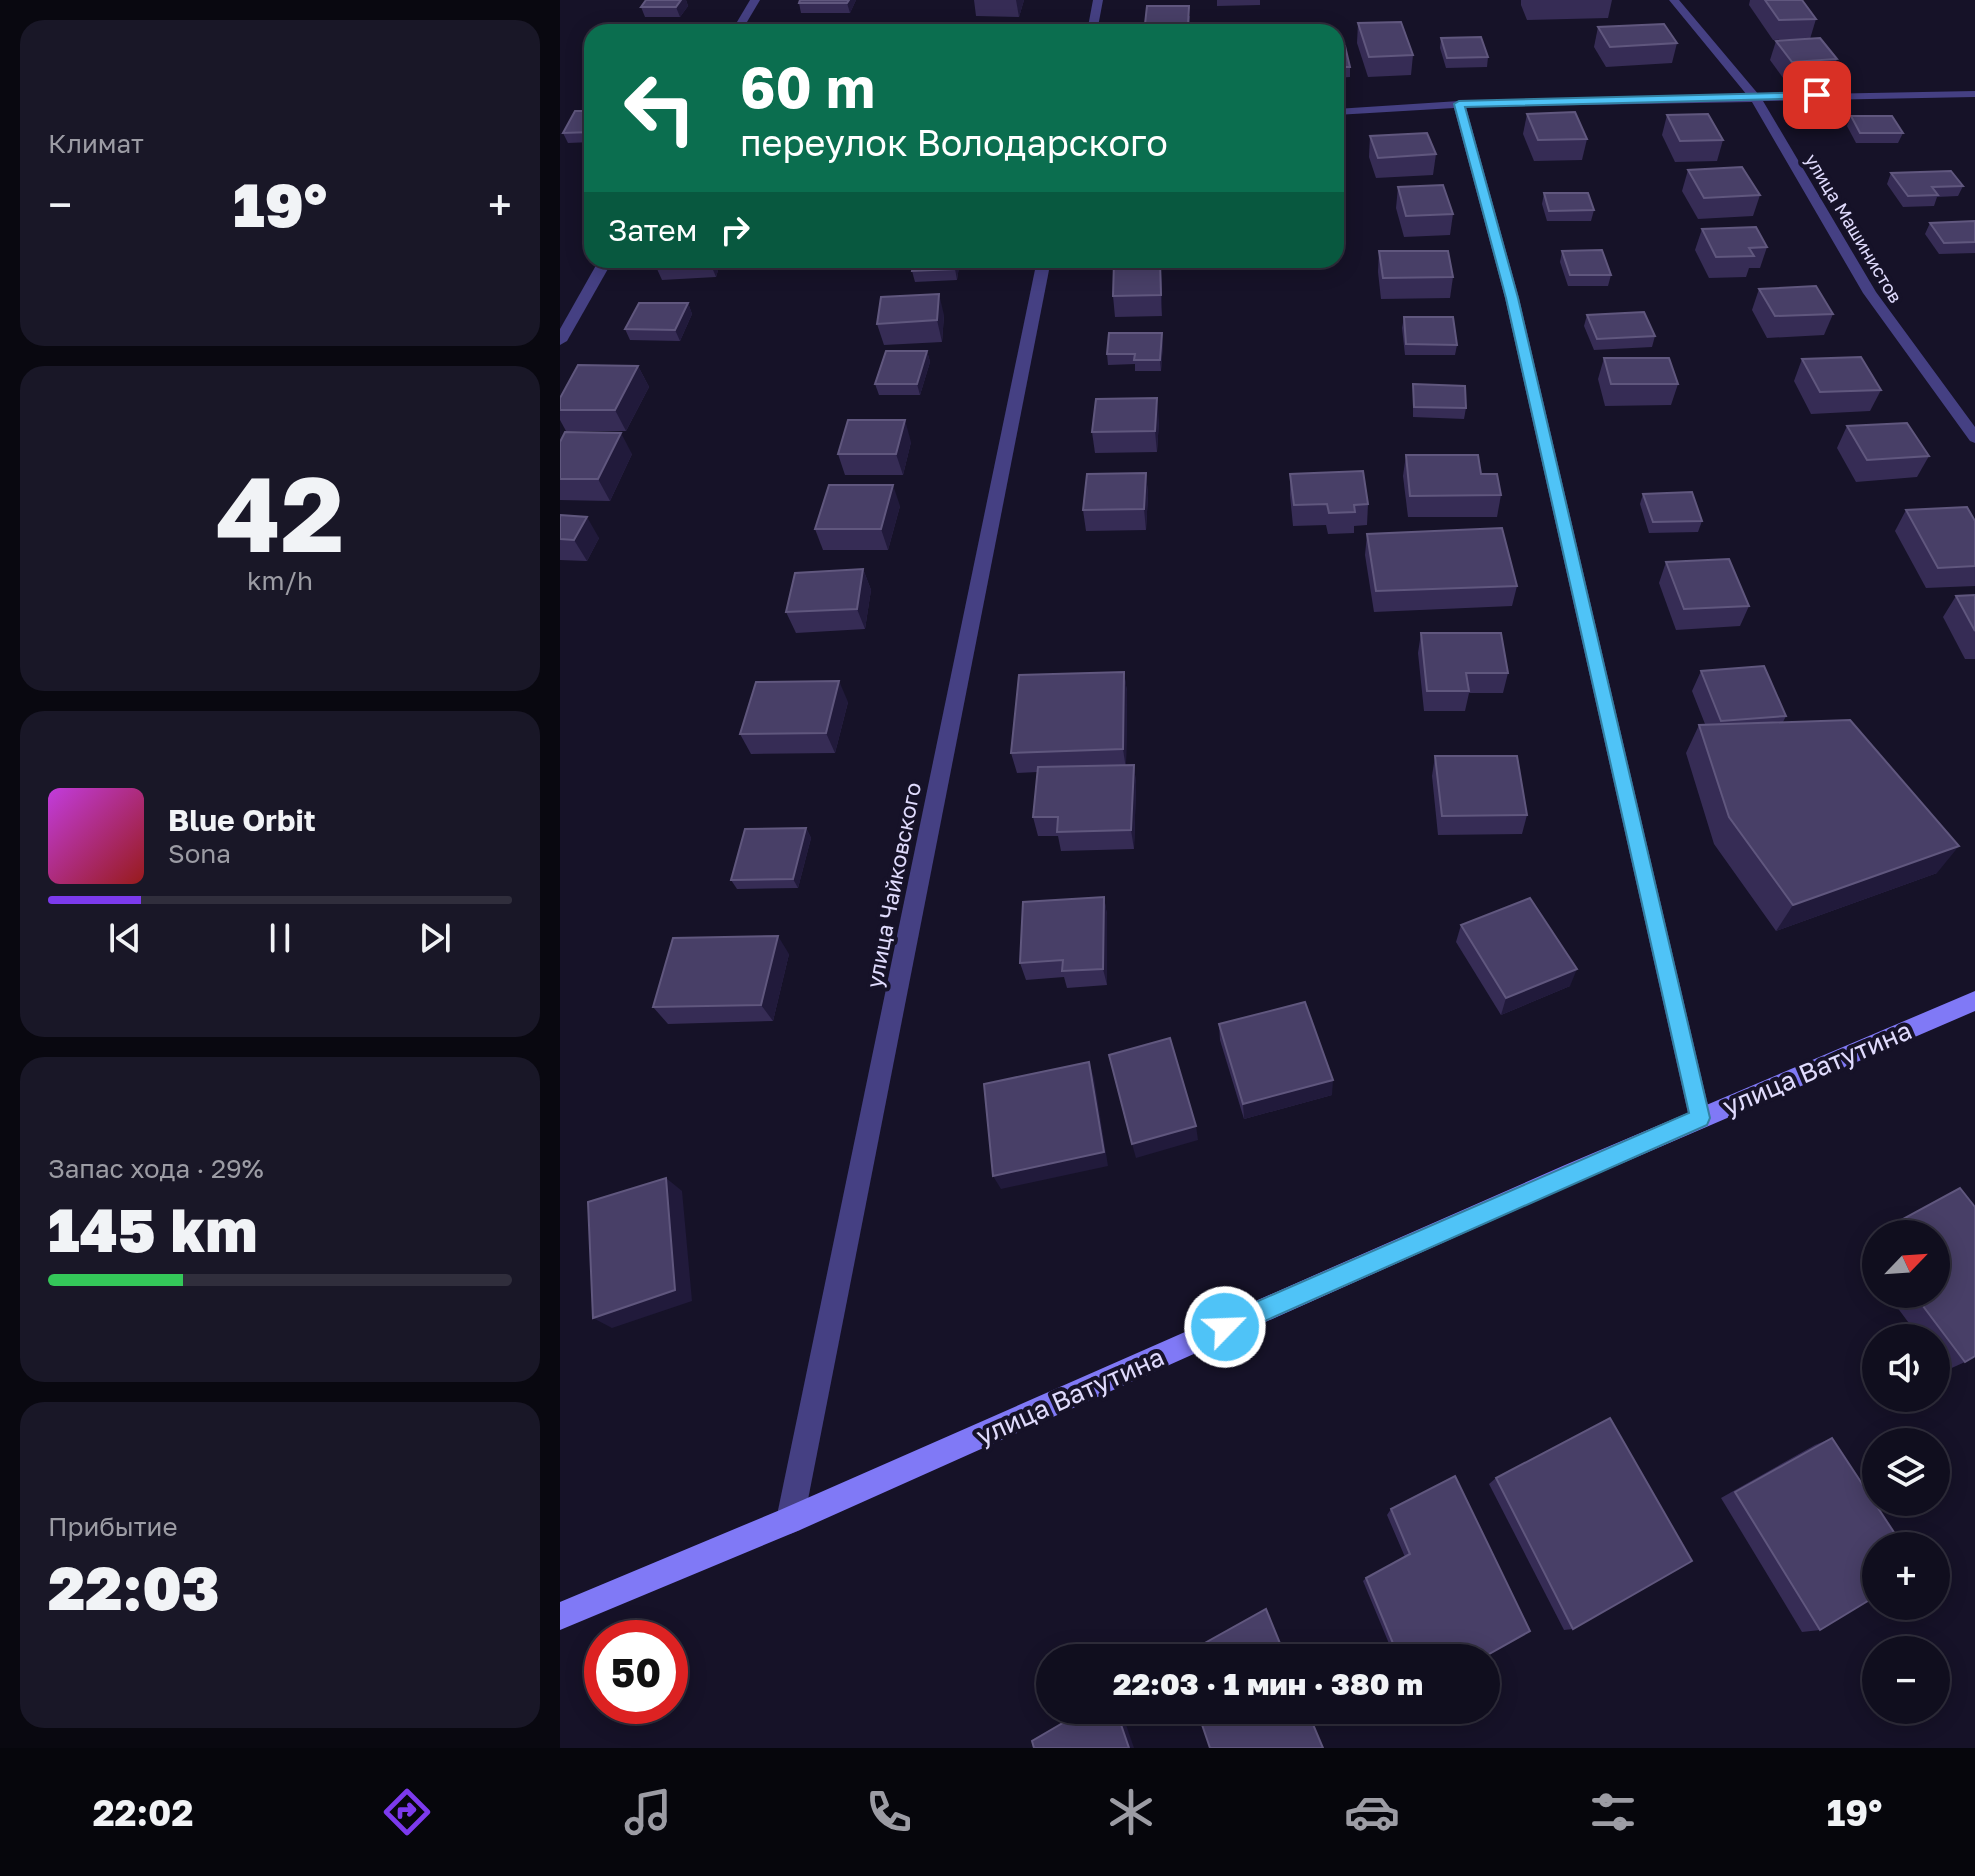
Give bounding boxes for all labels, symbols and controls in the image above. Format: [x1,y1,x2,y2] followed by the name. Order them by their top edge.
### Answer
[740,53,875,120] text: 60 m
[608,56,712,160] icon: left
[1783,61,1851,129] pin
[1795,73,1839,117] icon: arrive
[740,121,1168,164] text: переулок Володарского
[48,128,144,159] text: Климат
[1801,150,1907,306] street label: улица Машинистов
[233,168,327,240] text: 19°
[48,178,72,231] text: −
[488,178,512,231] text: +
[713,208,757,252] icon: right
[608,212,697,248] text: Затем
[216,450,344,575] text: 42
[247,565,313,596] text: km/h
[860,780,926,990] street label: улица Чайковского
[168,802,316,838] text: Blue Orbit
[168,838,231,869] text: Sona
[103,916,147,960] icon: previous
[258,916,302,960] icon: pause
[413,916,457,960] icon: next
[1718,1014,1916,1122] street label: улица Ватутина
[48,1153,264,1184] text: Запас хода · 29%
[48,1193,257,1265] text: 145 km
[1862,1220,1950,1308] north arrow
[1862,1220,1950,1724] map controls
[1183,1285,1267,1369] position arrow
[1862,1324,1950,1412] button: sound
[971,1341,1169,1451] street label: улица Ватутина
[1862,1428,1950,1516] button: layers
[48,1511,177,1542] text: Прибытие
[1862,1532,1950,1620] button: +
[48,1551,220,1623] text: 22:03
[584,1620,688,1724] speed limit sign: 50
[1862,1636,1950,1724] button: −
[1113,1666,1423,1702] text: 22:03 · 1 мин · 380 m
[379,1784,435,1840] icon: directions
[620,1784,676,1840] icon: music
[861,1784,917,1840] icon: phone
[1103,1784,1159,1840] icon: climate
[1344,1784,1400,1840] icon: car
[1585,1784,1641,1840] icon: filters
[93,1791,193,1834] text: 22:02
[1827,1791,1882,1834] text: 19°

